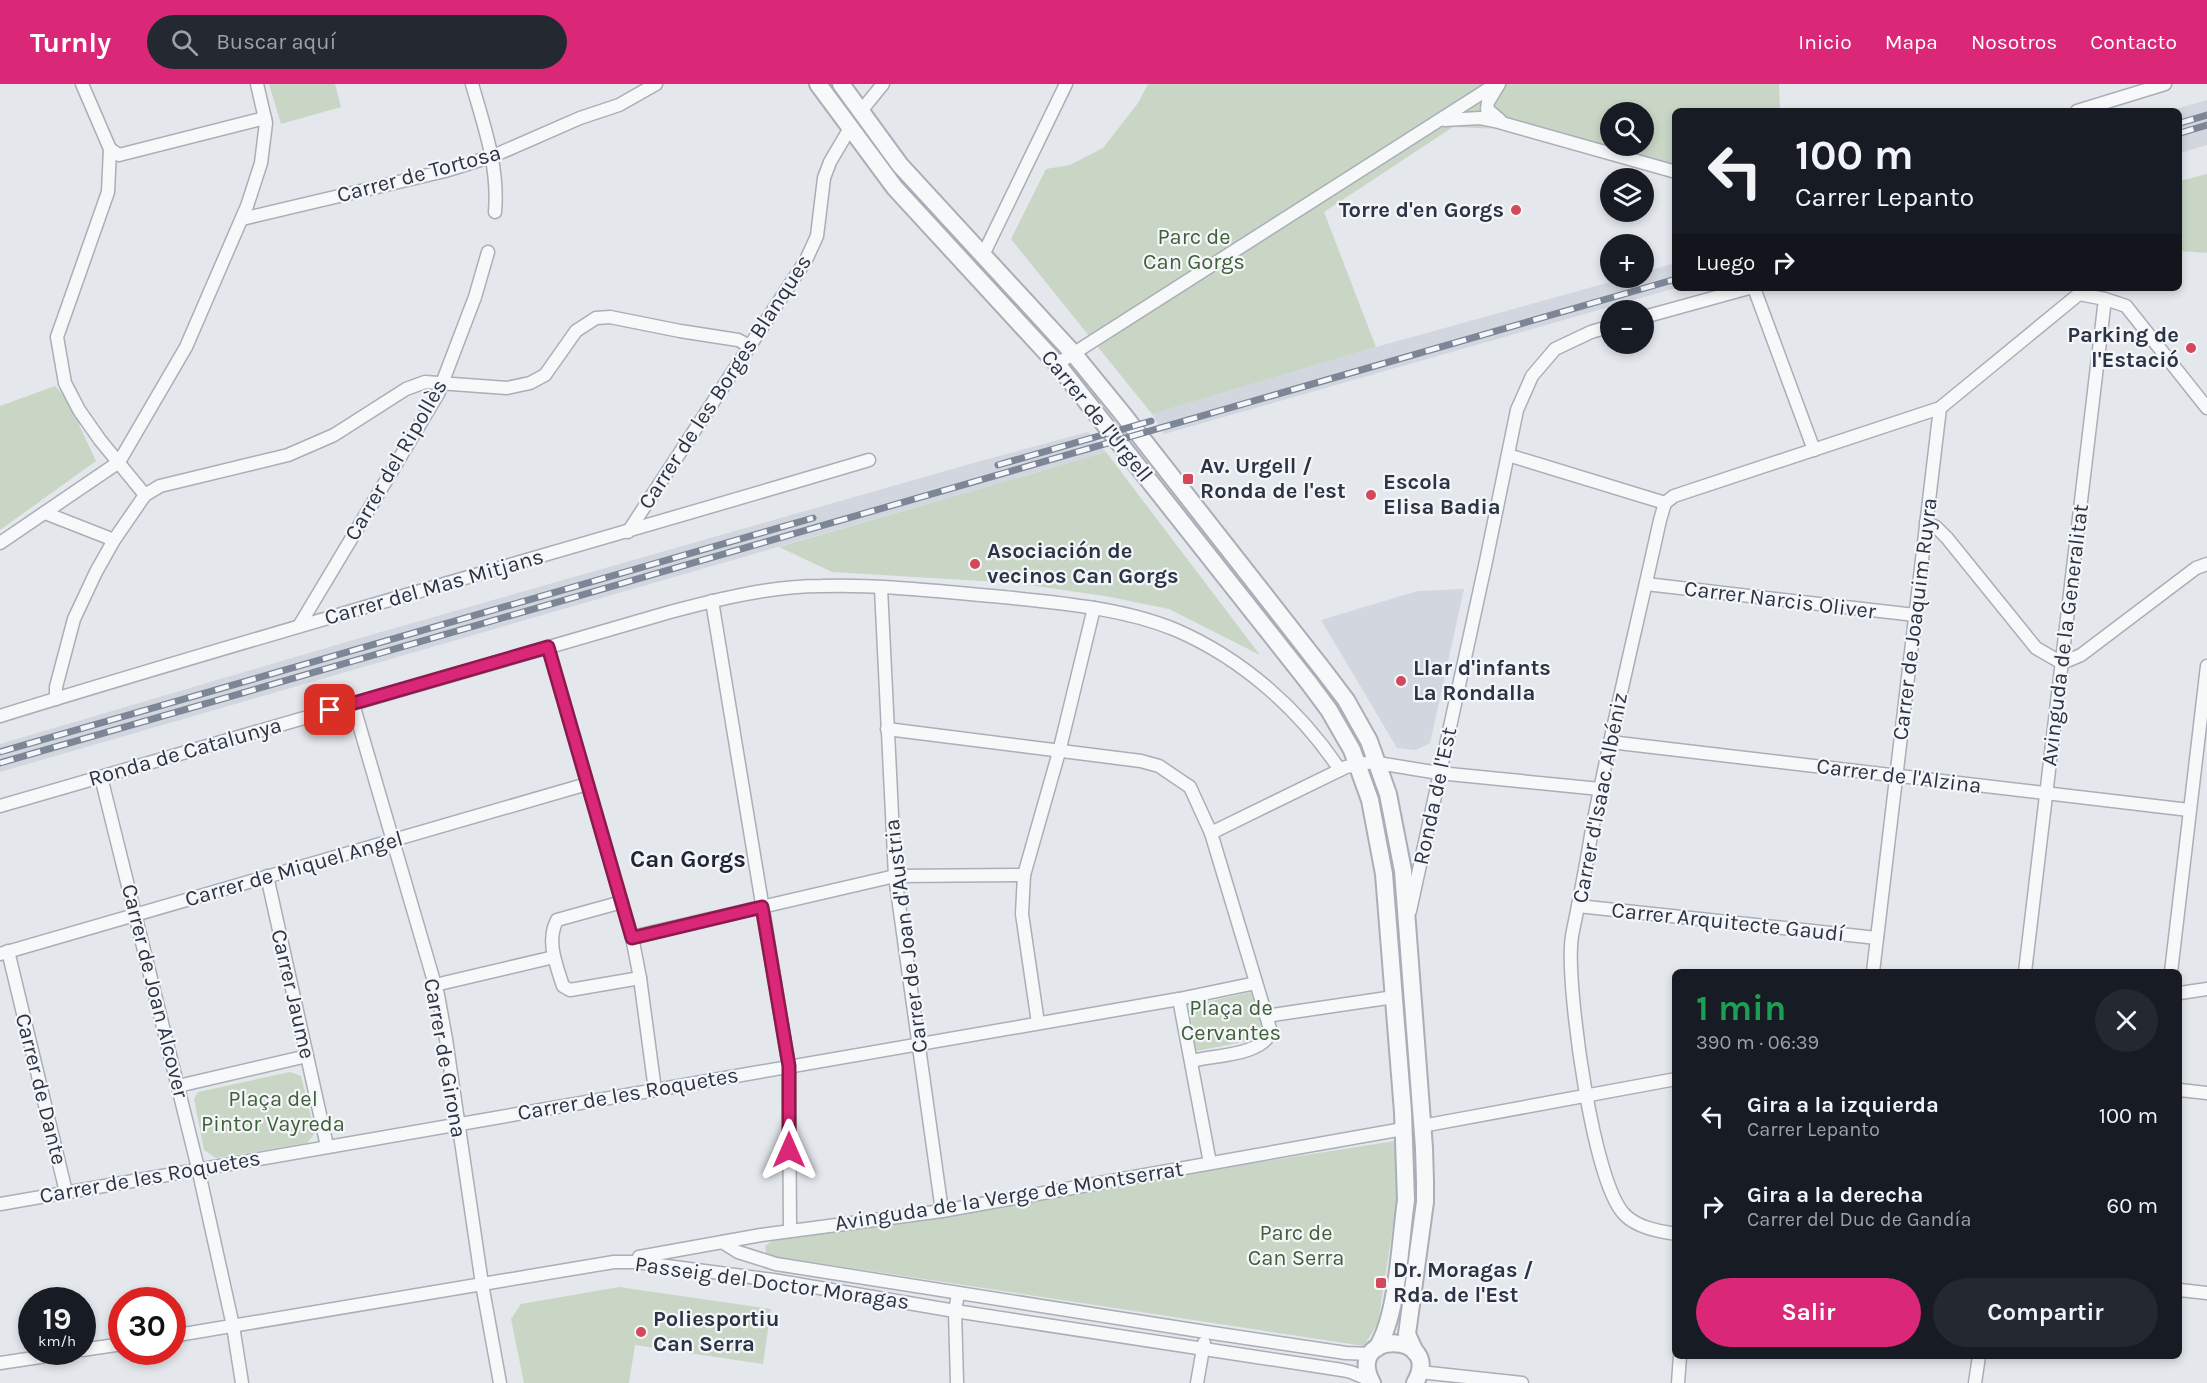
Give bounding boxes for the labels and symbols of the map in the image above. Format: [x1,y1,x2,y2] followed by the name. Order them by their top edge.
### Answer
[334,140,504,208] street label: Carrer de Tortosa
[1339,197,1504,223] place label: Torre d'en Gorgs
[1509,203,1523,217] marker: Torre d'en Gorgs
[1143,224,1245,275] park label: Parc de Can Gorgs
[633,250,817,514] street label: Carrer de les Borges Blanques
[2067,322,2179,373] place label: Parking de l'Estació
[2184,341,2198,355] marker: Parking de l'Estació
[1036,345,1158,487] street label: Carrer de l'Urgell
[339,375,453,545] street label: Carrer del Ripollès
[1200,453,1346,504] place label: Av. Urgell / Ronda de l'est
[1383,469,1501,520] place label: Escola Elisa Badia
[1181,472,1195,486] marker: Av. Urgell / Ronda de l'est
[1364,488,1378,502] marker: Escola Elisa Badia
[1887,496,1943,742] street label: Carrer de Joaquim Ruyra
[2036,503,2094,767] street label: Avinguda de la Generalitat
[987,538,1179,589] place label: Asociación de vecinos Can Gorgs
[322,543,546,631] street label: Carrer del Mas Mitjans
[968,557,982,571] marker: Asociación de vecinos Can Gorgs
[1683,575,1877,625] street label: Carrer Narcis Oliver
[1413,655,1551,706] place label: Llar d'infants La Rondalla
[1394,674,1408,688] marker: Llar d'infants La Rondalla
[304,684,355,735] pin
[1567,691,1633,905] street label: Carrer d'Isaac Albéniz
[85,712,285,792] street label: Ronda de Catalunya
[1408,725,1462,867] street label: Ronda de l'Est
[1815,753,1983,799] street label: Carrer de l'Alzina
[879,818,933,1054] street label: Carrer de Joan d'Austria
[182,825,406,913] street label: Carrer de Miquel Angel
[630,845,746,873] district label: Can Gorgs
[116,881,194,1101] street label: Carrer de Joan Alcover
[1610,897,1846,947] street label: Carrer Arquitecte Gaudí
[265,927,321,1061] street label: Carrer Jaume
[418,976,472,1140] street label: Carrer de Girona
[1181,995,1281,1046] park label: Plaça de Cervantes
[10,1011,72,1167] street label: Carrer de Dante
[515,1062,741,1126] street label: Carrer de les Roquetes
[201,1086,345,1137] park label: Plaça del Pintor Vayreda
[757,1118,821,1182] position arrow
[37,1145,263,1209] street label: Carrer de les Roquetes
[833,1156,1185,1236] street label: Avinguda de la Verge de Montserrat
[1248,1220,1344,1271] park label: Parc de Can Serra
[633,1251,911,1315] street label: Passeig del Doctor Moragas
[1393,1257,1533,1308] place label: Dr. Moragas / Rda. de l'Est
[1374,1276,1388,1290] marker: Dr. Moragas / Rda. de l'Est
[108,1287,186,1365] speed limit sign: 30
[653,1306,780,1357] place label: Poliesportiu Can Serra
[634,1325,648,1339] marker: Poliesportiu Can Serra

